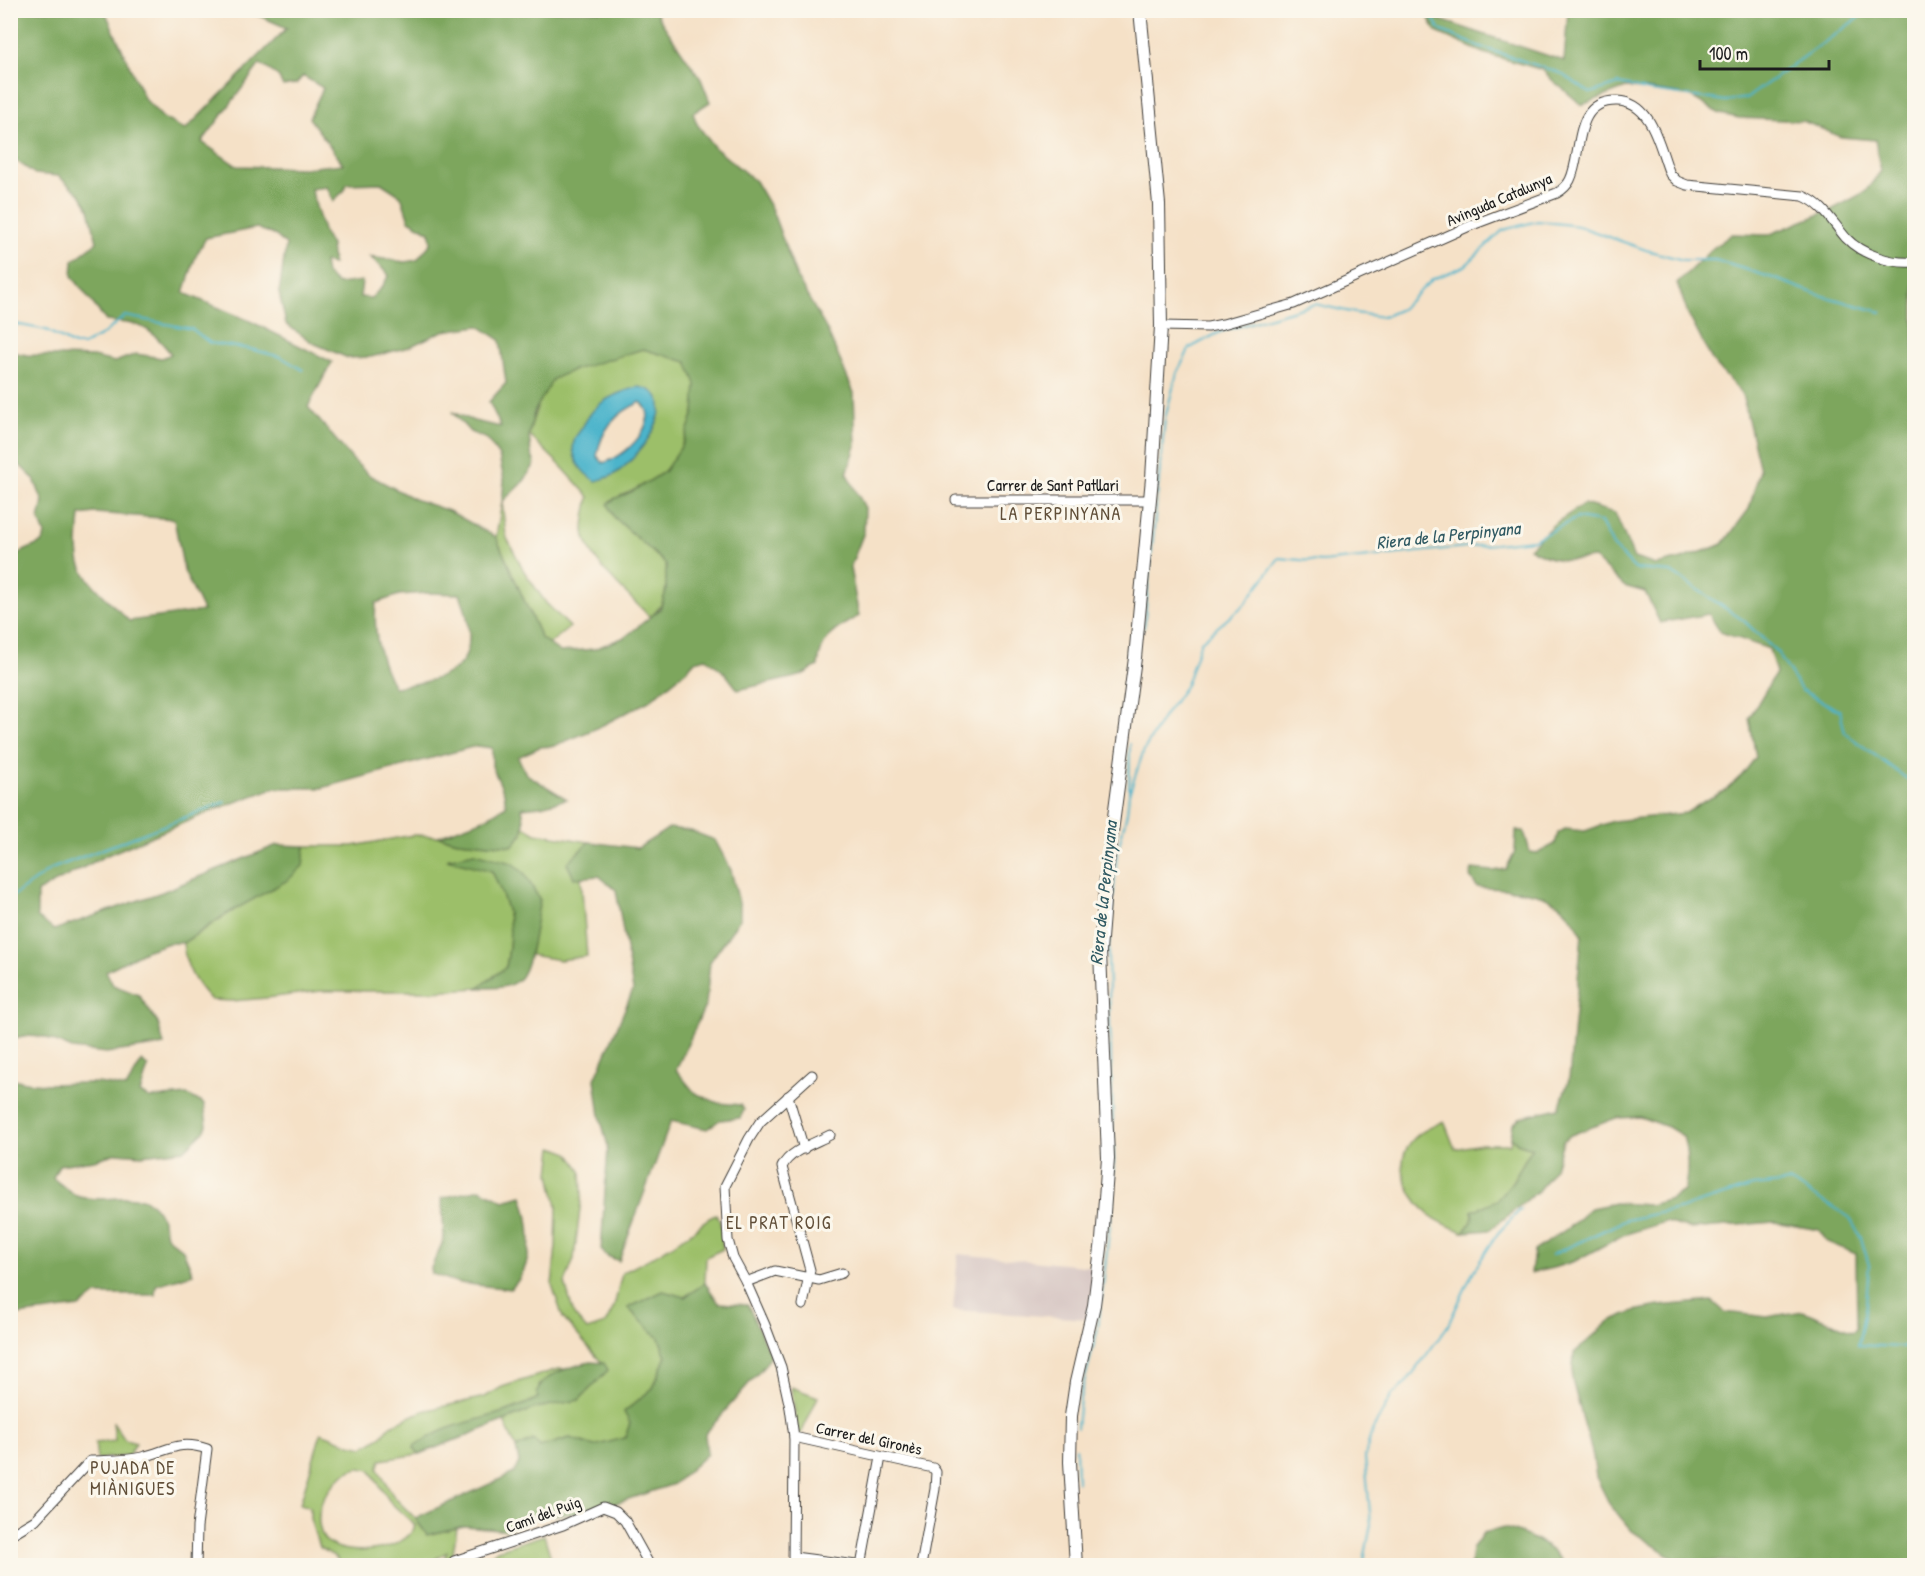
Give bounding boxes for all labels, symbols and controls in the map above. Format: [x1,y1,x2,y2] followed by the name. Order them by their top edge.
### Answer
[1700,33,1829,71] scale bar
[1709,41,1748,66] text: 100 m
[1443,167,1555,231] street label: Avinguda Catalunya
[987,474,1119,496] street label: Carrer de Sant Patllari
[1000,501,1122,526] district label: LA PERPINYANA
[1375,515,1523,555] water label: Riera de la Perpinyana
[1083,818,1123,966] water label: Riera de la Perpinyana
[726,1210,832,1235] district label: EL PRAT ROIG
[814,1416,924,1460] street label: Carrer del Gironès
[90,1455,176,1501] district label: PUJADA DE MIÀNIGUES
[502,1490,584,1538] street label: Camí del Puig

